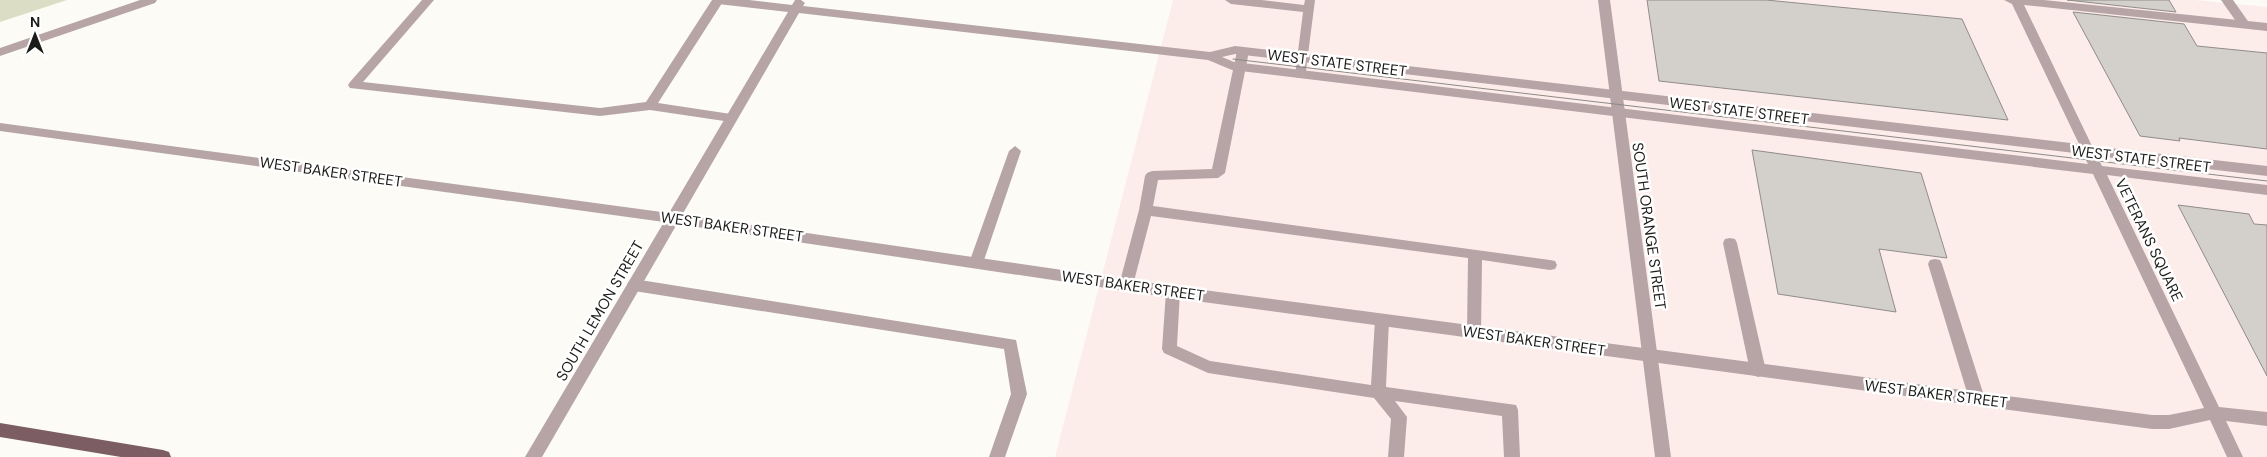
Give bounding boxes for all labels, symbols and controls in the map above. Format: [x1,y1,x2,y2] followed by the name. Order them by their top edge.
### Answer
[10,10,60,60] north arrow
[30,13,40,31] text: N
[1266,45,1408,81] street label: WEST STATE STREET
[1668,93,1810,129] street label: WEST STATE STREET
[1627,141,1671,311] street label: SOUTH ORANGE STREET
[2070,141,2212,177] street label: WEST STATE STREET
[258,152,404,192] street label: WEST BAKER STREET
[2111,175,2187,305] street label: VETERANS SQUARE
[659,207,805,247] street label: WEST BAKER STREET
[552,237,648,385] street label: SOUTH LEMON STREET
[1060,266,1206,306] street label: WEST BAKER STREET
[1461,321,1607,361] street label: WEST BAKER STREET
[1863,375,2009,413] street label: WEST BAKER STREET

